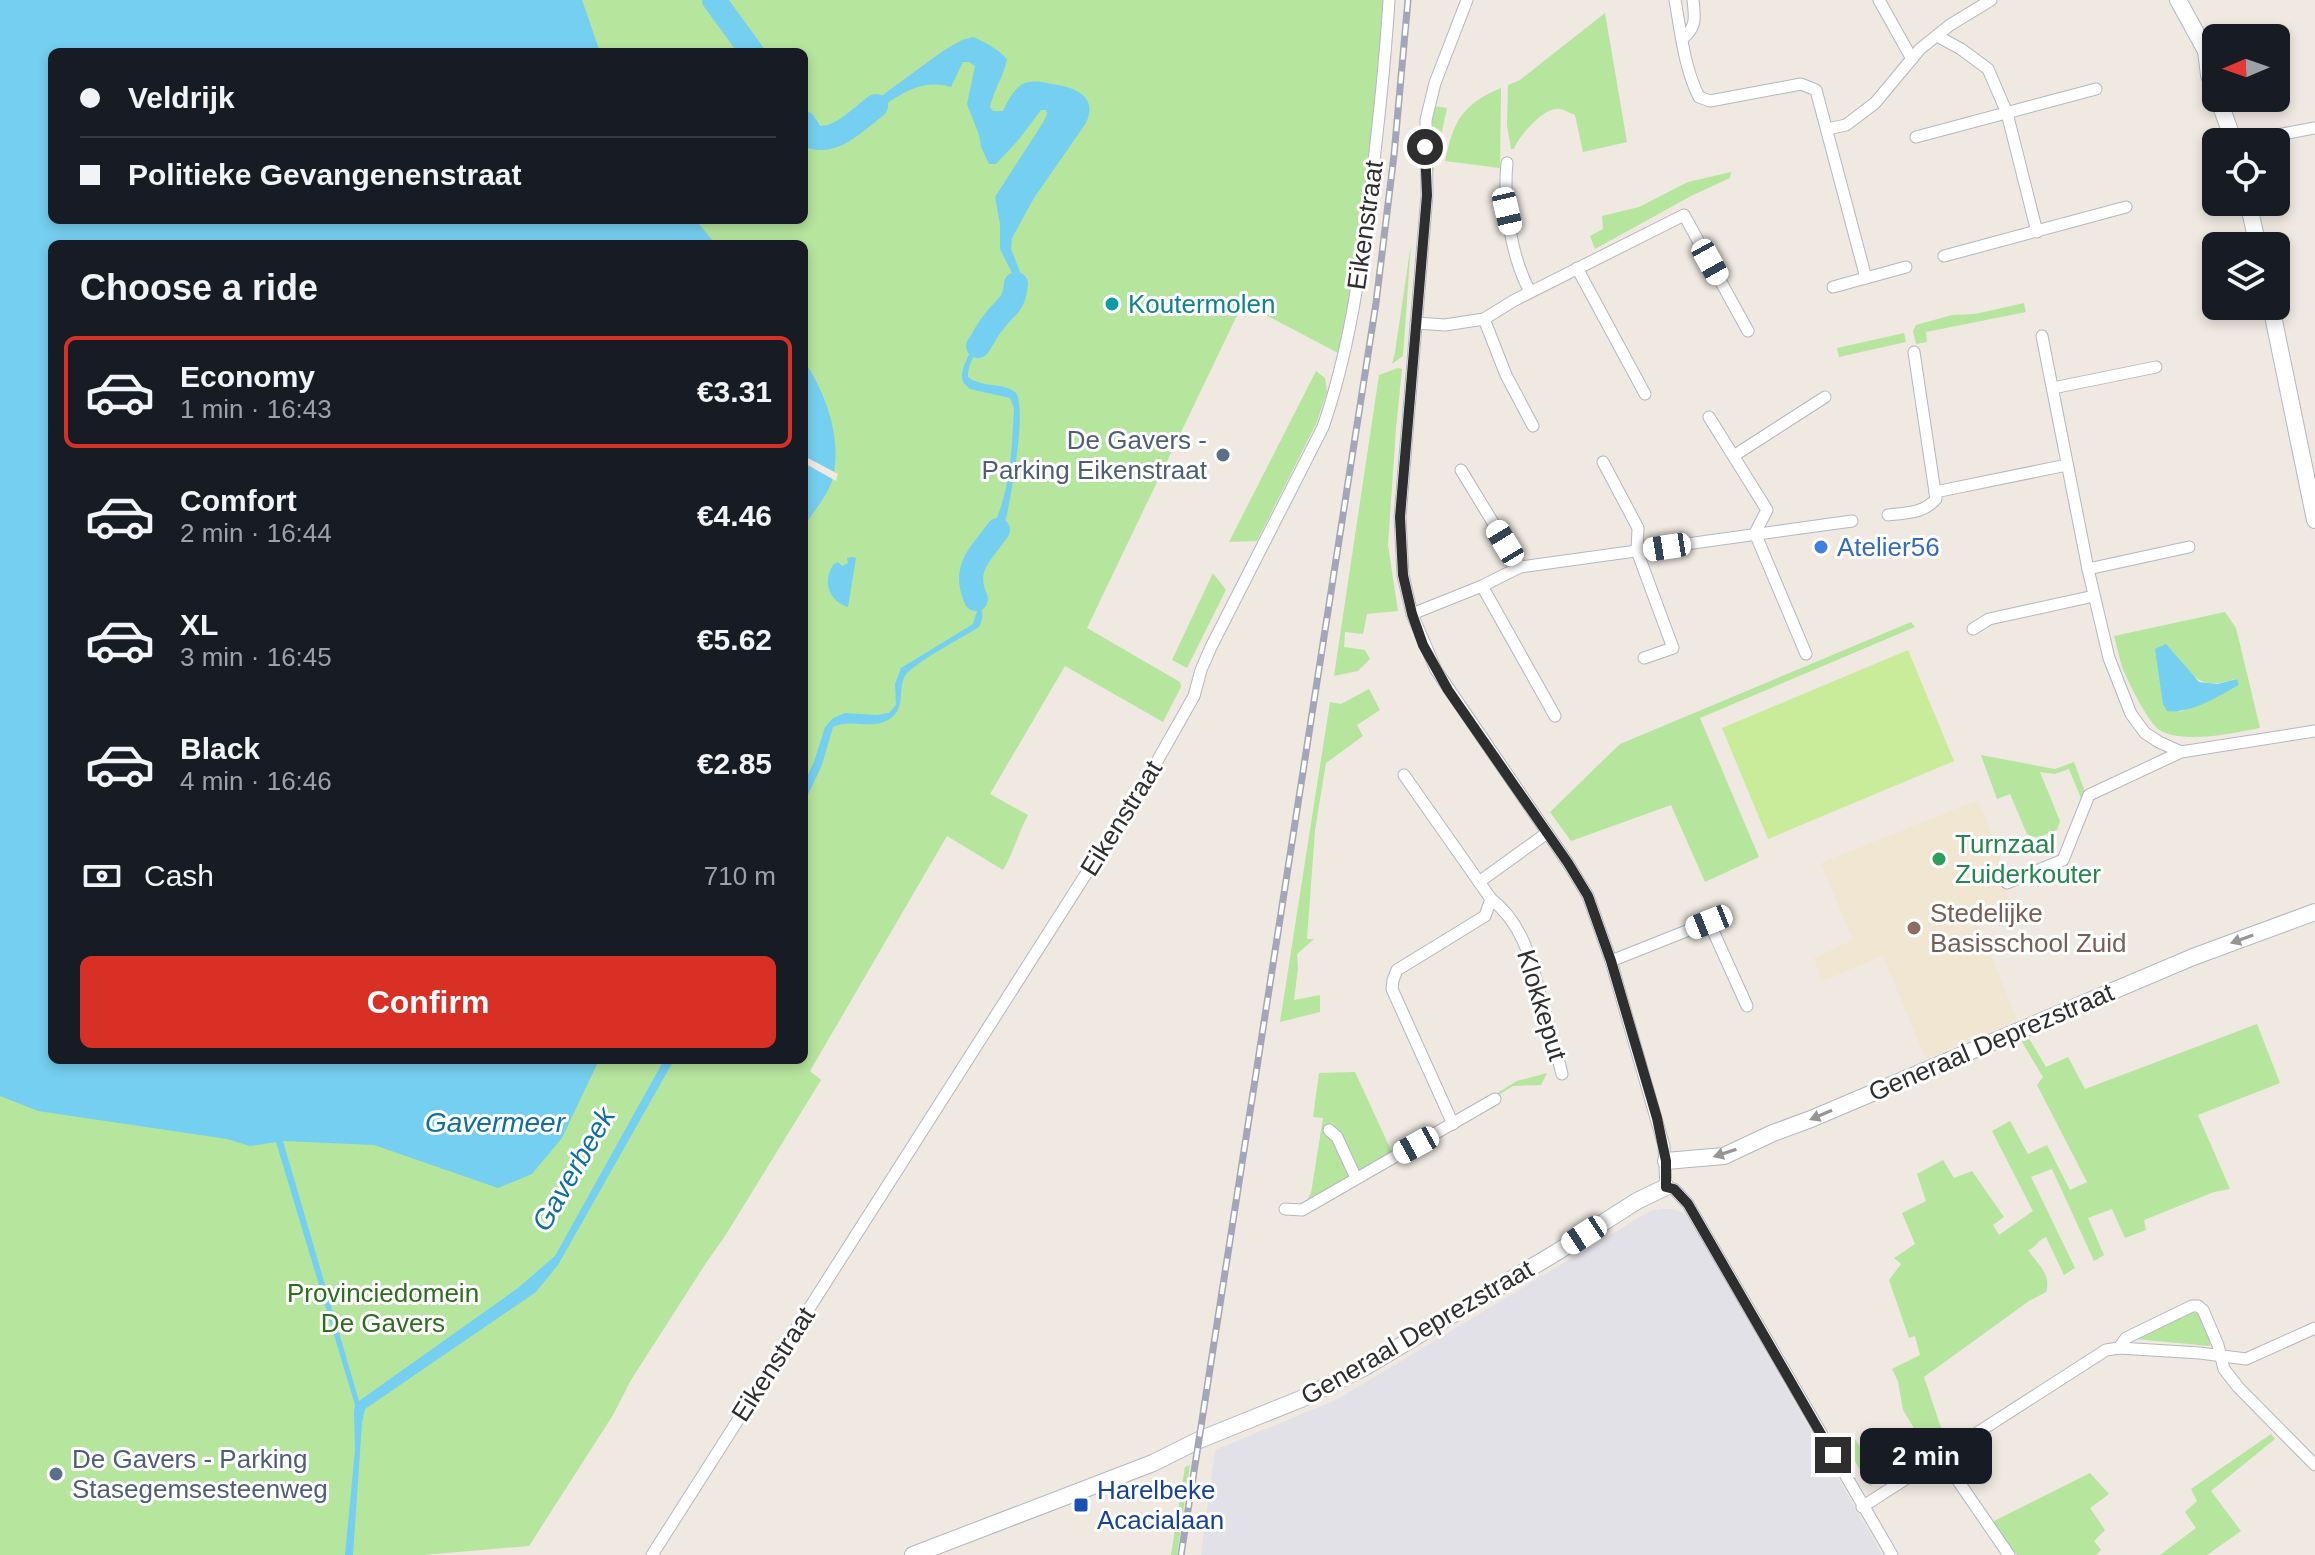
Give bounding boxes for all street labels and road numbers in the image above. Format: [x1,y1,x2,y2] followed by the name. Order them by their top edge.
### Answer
[1341,158,1389,291] street label: Eikenstraat
[1074,754,1169,881] street label: Eikenstraat
[1511,946,1573,1065] street label: Klokkeput
[1864,977,2119,1107] street label: Generaal Deprezstraat
[1296,1253,1539,1411] street label: Generaal Deprezstraat
[725,1301,821,1427] street label: Eikenstraat

